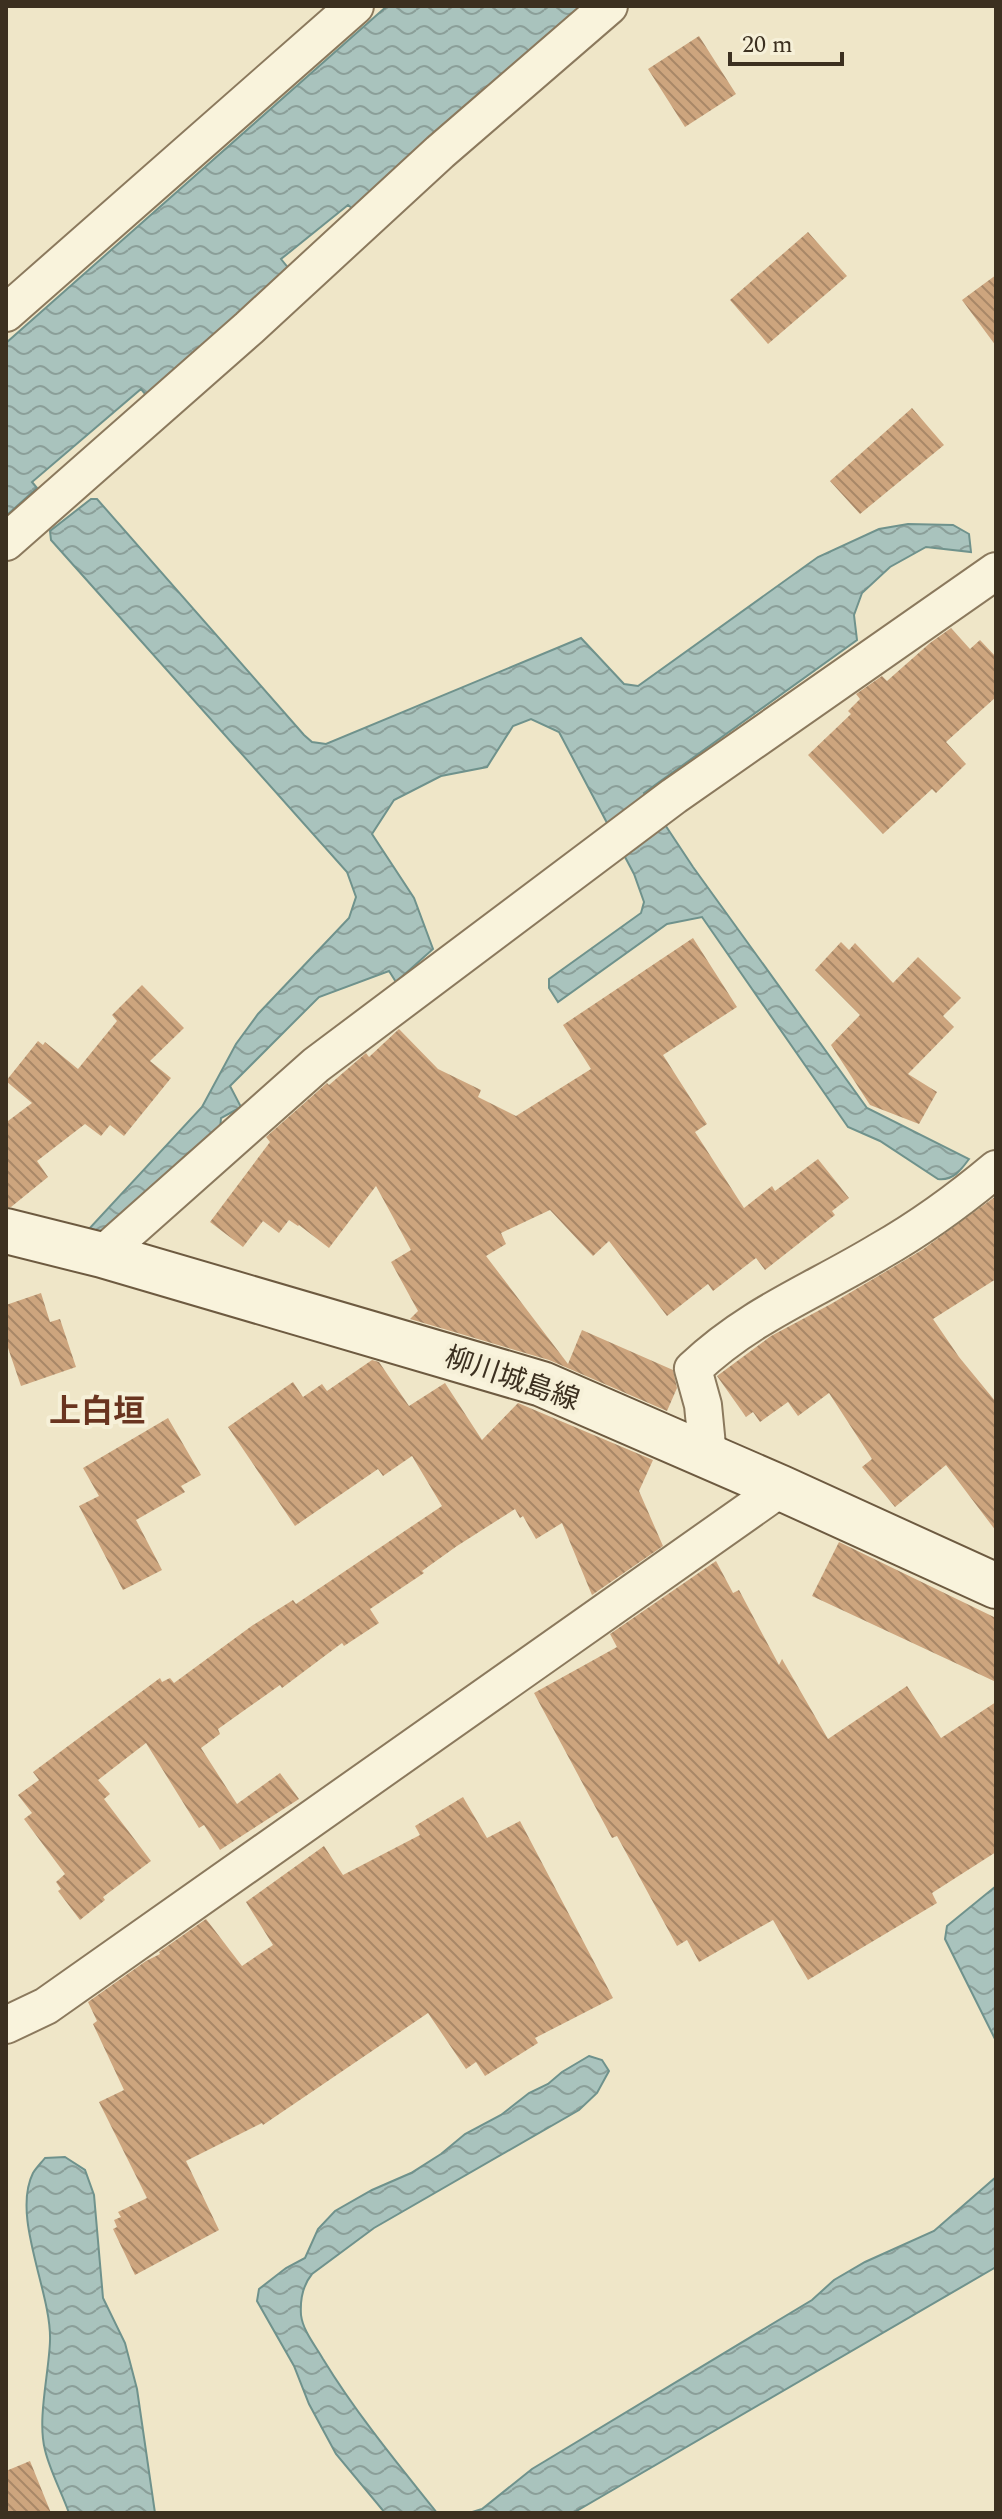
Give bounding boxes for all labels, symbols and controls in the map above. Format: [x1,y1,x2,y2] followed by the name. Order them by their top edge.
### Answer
[730,16,842,66] scale bar
[742,27,793,63] text: 20 m
[439,1336,585,1422] street label: 柳川城島線
[49,1388,145,1437] district label: 上白垣

